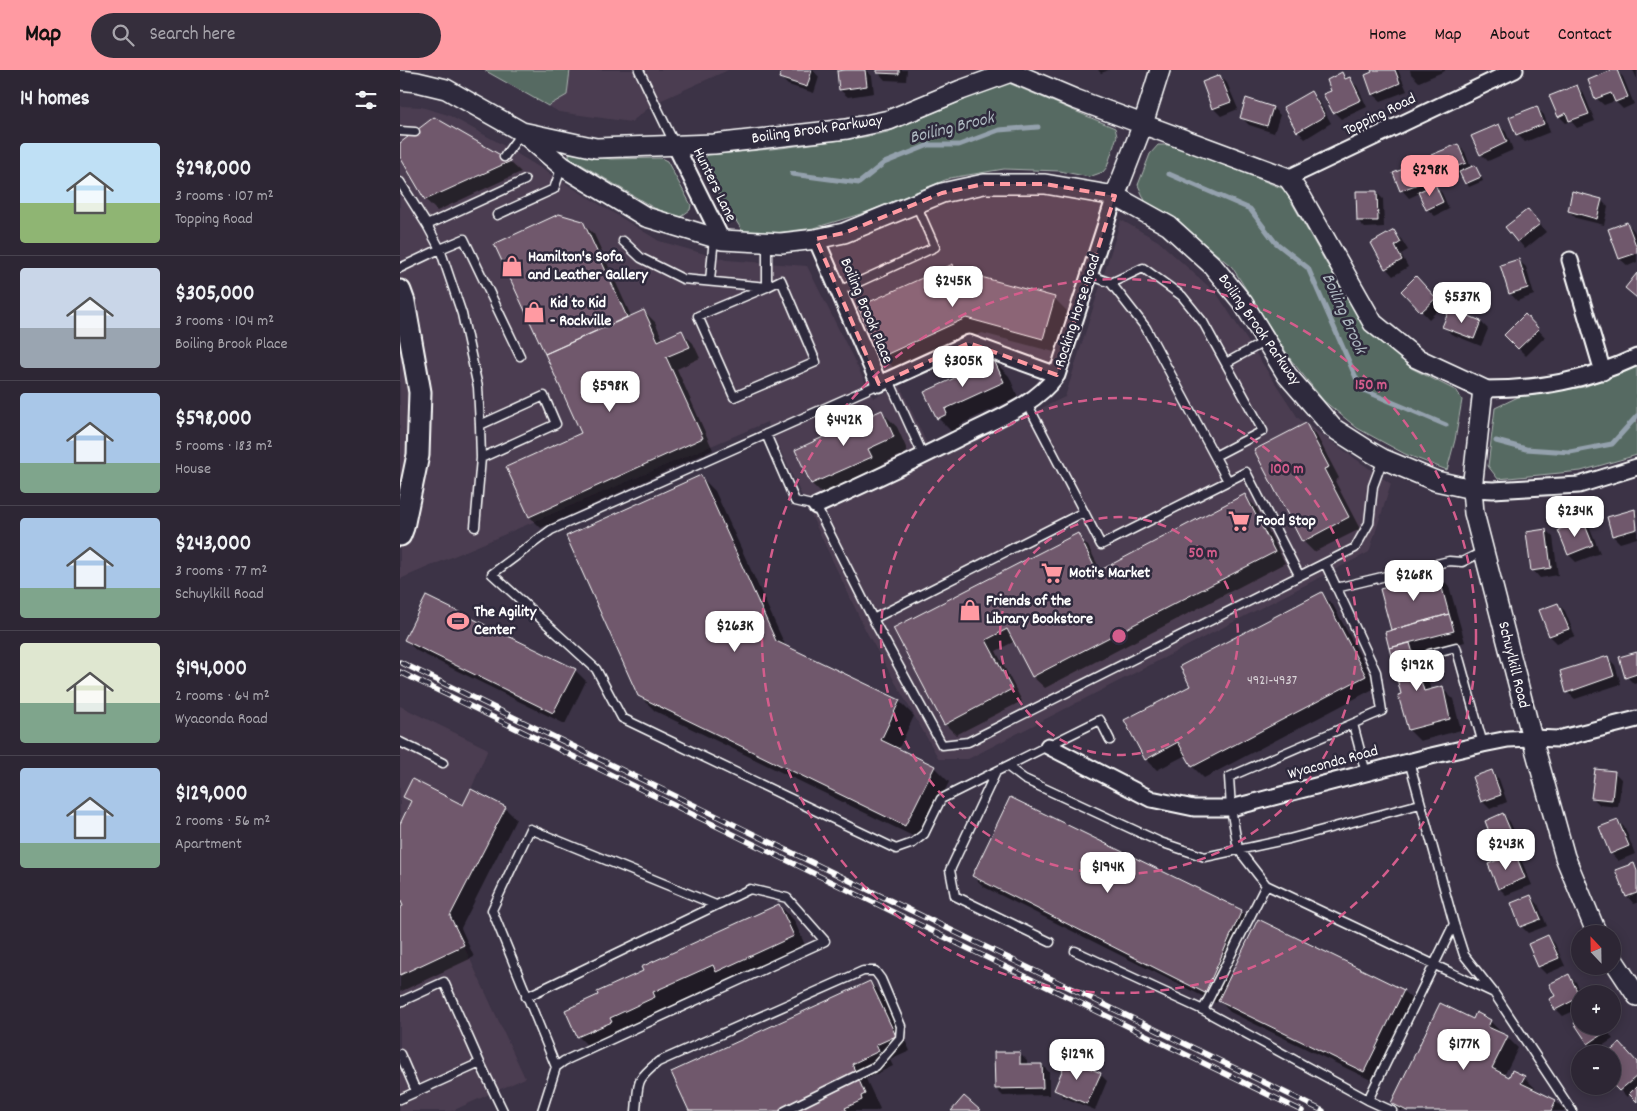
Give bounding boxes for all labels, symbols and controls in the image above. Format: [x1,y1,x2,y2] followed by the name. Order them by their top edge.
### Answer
[91,13,441,58] search box
[25,18,61,52] text: Map
[109,21,137,49] icon: search
[149,22,235,49] text: Search here
[1369,23,1406,48] text: Home
[1434,23,1462,48] text: Map
[1490,23,1530,48] text: About
[1558,23,1612,48] text: Contact
[20,85,90,115] text: 14 homes
[352,86,380,114] icon: filters
[1340,88,1420,142] street label: Topping Road
[907,106,998,152] water label: Boiling Brook
[750,109,884,151] street label: Boiling Brook Parkway
[686,144,742,226] street label: Hunters Lane
[1395,154,1465,197] pin: $298K
[175,155,251,185] text: $298,000
[1412,159,1448,182] text: $298K
[60,163,120,223] icon: home
[175,185,274,208] text: 3 rooms · 107 m²
[175,208,253,231] text: Topping Road
[528,246,649,287] place label: Hamilton's Sofa and Leather Gallery
[1049,252,1107,370] street label: Rocking Horse Road
[499,253,525,279] shop icon: Hamilton's Sofa and Leather Gallery
[833,255,899,367] street label: Boiling Brook Place
[918,266,988,308] pin: $245K
[1212,269,1307,391] street label: Boiling Brook Parkway
[1314,269,1373,360] water label: Boiling Brook
[935,270,971,293] text: $245K
[175,280,254,310] text: $305,000
[1427,282,1497,324] pin: $537K
[1444,286,1480,309] text: $537K
[60,288,120,348] icon: home
[550,292,611,333] place label: Kid to Kid - Rockville
[521,299,547,325] shop icon: Kid to Kid - Rockville
[175,310,274,333] text: 3 rooms · 104 m²
[175,333,287,356] text: Boiling Brook Place
[928,346,998,388] pin: $305K
[944,350,982,373] text: $305K
[575,370,645,413] pin: $598K
[592,375,628,398] text: $598K
[1355,375,1387,397] text: 150 m
[809,404,879,447] pin: $442K
[175,405,252,435] text: $598,000
[826,409,862,432] text: $442K
[60,413,120,473] icon: home
[175,435,272,458] text: 5 rooms · 183 m²
[175,458,211,481] text: House
[1270,459,1304,481] text: 100 m
[1540,496,1610,538] pin: $234K
[1557,500,1593,523] text: $234K
[1226,508,1252,534] supermarket icon: Food Stop
[1256,510,1316,533] place label: Food Stop
[175,530,251,560] text: $243,000
[60,538,120,598] icon: home
[1189,543,1217,565] text: 50 m
[175,560,267,583] text: 3 rooms · 77 m²
[1039,560,1065,586] supermarket icon: Moti's Market
[1379,560,1449,602] pin: $268K
[1069,562,1150,585] place label: Moti's Market
[1396,564,1432,587] text: $268K
[175,583,264,606] text: Schuylkill Road
[986,590,1093,631] place label: Friends of the Library Bookstore
[957,597,983,623] shop icon: Friends of the Library Bookstore
[474,601,538,642] place label: The Agility Center
[445,608,471,634] sports icon: The Agility Center
[700,610,770,653] pin: $263K
[716,615,754,638] text: $263K
[1491,619,1535,711] street label: Schuylkill Road
[1110,627,1128,645] centre of rings
[1382,650,1452,692] pin: $192K
[1400,654,1434,677] text: $192K
[175,655,247,685] text: $194,000
[60,663,120,723] icon: home
[1247,671,1297,691] house number: 4921-4937
[175,685,270,708] text: 2 rooms · 64 m²
[175,708,268,731] text: Wyaconda Road
[1285,740,1381,786] street label: Wyaconda Road
[175,780,247,810] text: $129,000
[60,788,120,848] icon: home
[175,810,270,833] text: 2 rooms · 56 m²
[1471,828,1541,871] pin: $243K
[175,833,242,856] text: Apartment
[1488,833,1524,856] text: $243K
[1073,852,1143,894] pin: $194K
[1092,856,1124,879] text: $194K
[1571,925,1621,975] north arrow
[1571,925,1621,1095] map controls
[1571,985,1621,1035] button: +
[1429,1028,1499,1071] pin: $177K
[1448,1033,1480,1056] text: $177K
[1042,1038,1112,1081] pin: $129K
[1060,1043,1094,1066] text: $129K
[1571,1045,1621,1095] button: −

